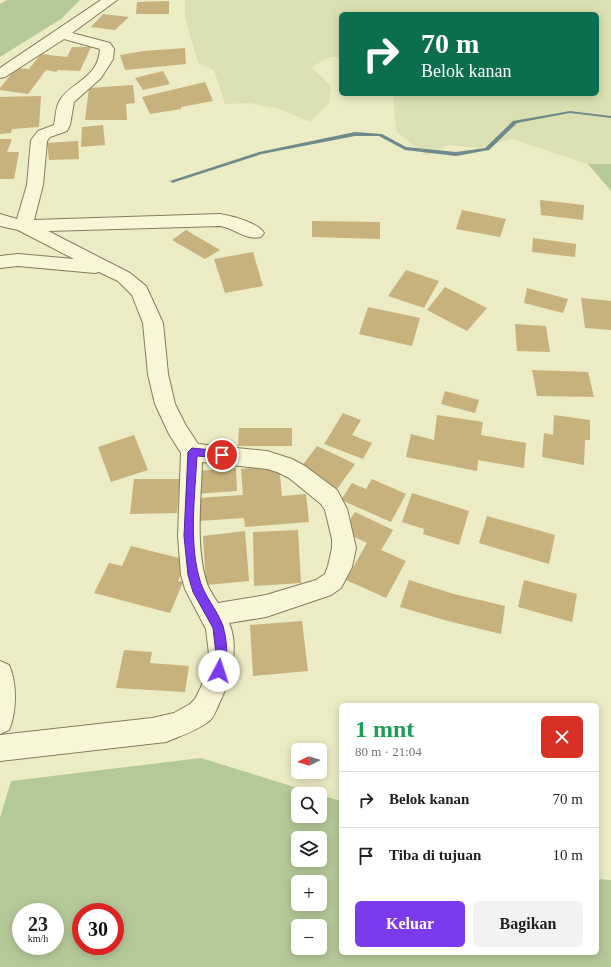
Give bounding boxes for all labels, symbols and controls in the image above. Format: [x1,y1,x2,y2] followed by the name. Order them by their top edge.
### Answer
[355,28,407,80] icon: right
[421,28,479,59] text: 70 m
[421,61,511,81] text: Belok kanan
[205,438,239,472] pin
[211,444,233,466] icon: arrive
[198,650,240,692] position arrow
[355,716,414,742] text: 1 mnt
[541,716,583,758] button: close
[291,743,327,779] north arrow
[291,743,327,955] map controls
[355,744,422,759] text: 80 m · 21:04
[291,787,327,823] button: search
[355,789,377,811] icon: right
[389,791,469,807] text: Belok kanan
[553,791,583,807] text: 70 m
[291,831,327,867] button: layers
[355,845,377,867] icon: arrive
[389,847,481,863] text: Tiba di tujuan
[553,847,583,863] text: 10 m
[291,875,327,911] button: +
[355,901,465,947] button: Keluar
[473,901,583,947] button: Bagikan
[72,903,124,955] speed limit sign: 30
[28,913,48,935] text: 23
[291,919,327,955] button: −
[28,933,48,944] text: km/h

